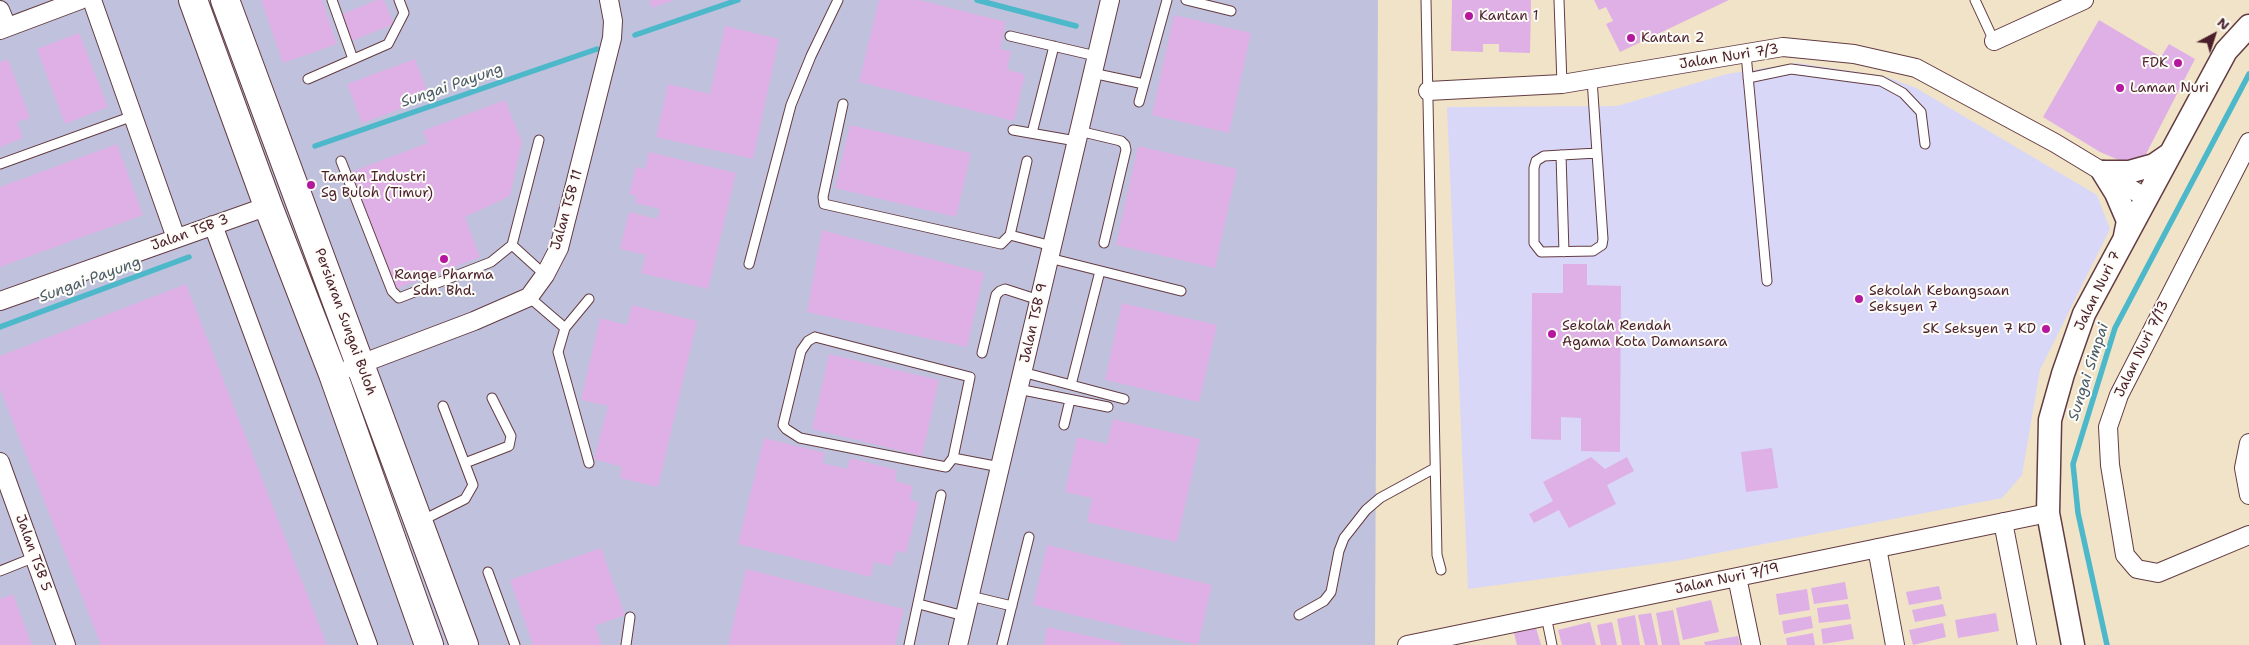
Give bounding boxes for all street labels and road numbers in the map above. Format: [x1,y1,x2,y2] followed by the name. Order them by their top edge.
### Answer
[1678,41,1780,73] street label: Jalan Nuri 7/3
[548,168,586,252] street label: Jalan TSB 11
[149,211,231,255] street label: Jalan TSB 3
[311,246,379,398] street label: Persiaran Sungai Buloh
[2072,248,2124,334] street label: Jalan Nuri 7
[1017,281,1051,365] street label: Jalan TSB 9
[2111,298,2173,400] street label: Jalan Nuri 7/13
[11,512,55,594] street label: Jalan TSB 5
[1674,560,1780,598] street label: Jalan Nuri 7/19

